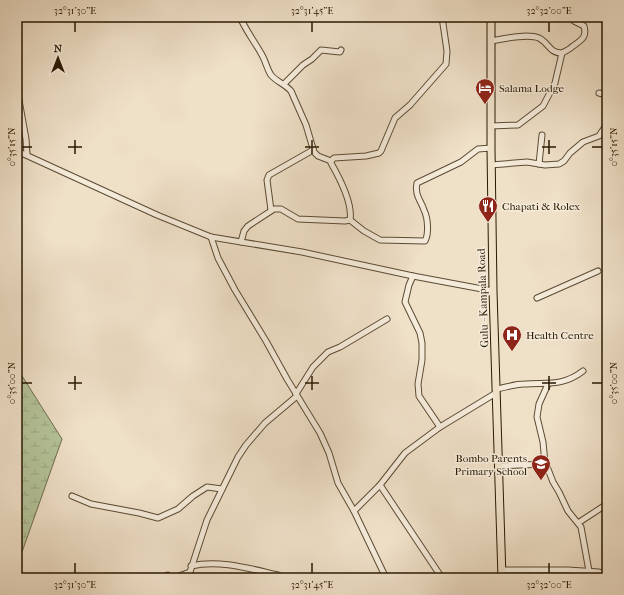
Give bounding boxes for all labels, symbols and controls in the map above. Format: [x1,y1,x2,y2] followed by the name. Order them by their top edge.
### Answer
[54,5,96,17] text: 32°31'30"E
[291,5,333,17] text: 32°31'45"E
[526,5,572,17] text: 32°32'00"E
[38,38,78,78] north arrow
[54,42,63,55] text: N
[474,77,496,105] hotel icon: Salama Lodge
[499,82,565,95] place label: Salama Lodge
[6,127,18,167] text: 0°35'15"N
[608,127,620,167] text: 0°35'15"N
[477,195,499,223] restaurant icon: Chapati & Rolex
[502,200,580,213] place label: Chapati & Rolex
[475,247,491,348] street label: Gulu - Kampala Road
[501,324,523,352] hospital icon: Health Centre
[526,329,594,342] place label: Health Centre
[6,361,18,404] text: 0°35'00"N
[608,361,620,404] text: 0°35'00"N
[455,452,527,478] place label: Bombo Parents Primary School
[530,453,552,481] school or university icon: Bombo Parents Primary School
[54,579,96,591] text: 32°31'30"E
[291,579,333,591] text: 32°31'45"E
[526,579,572,591] text: 32°32'00"E

